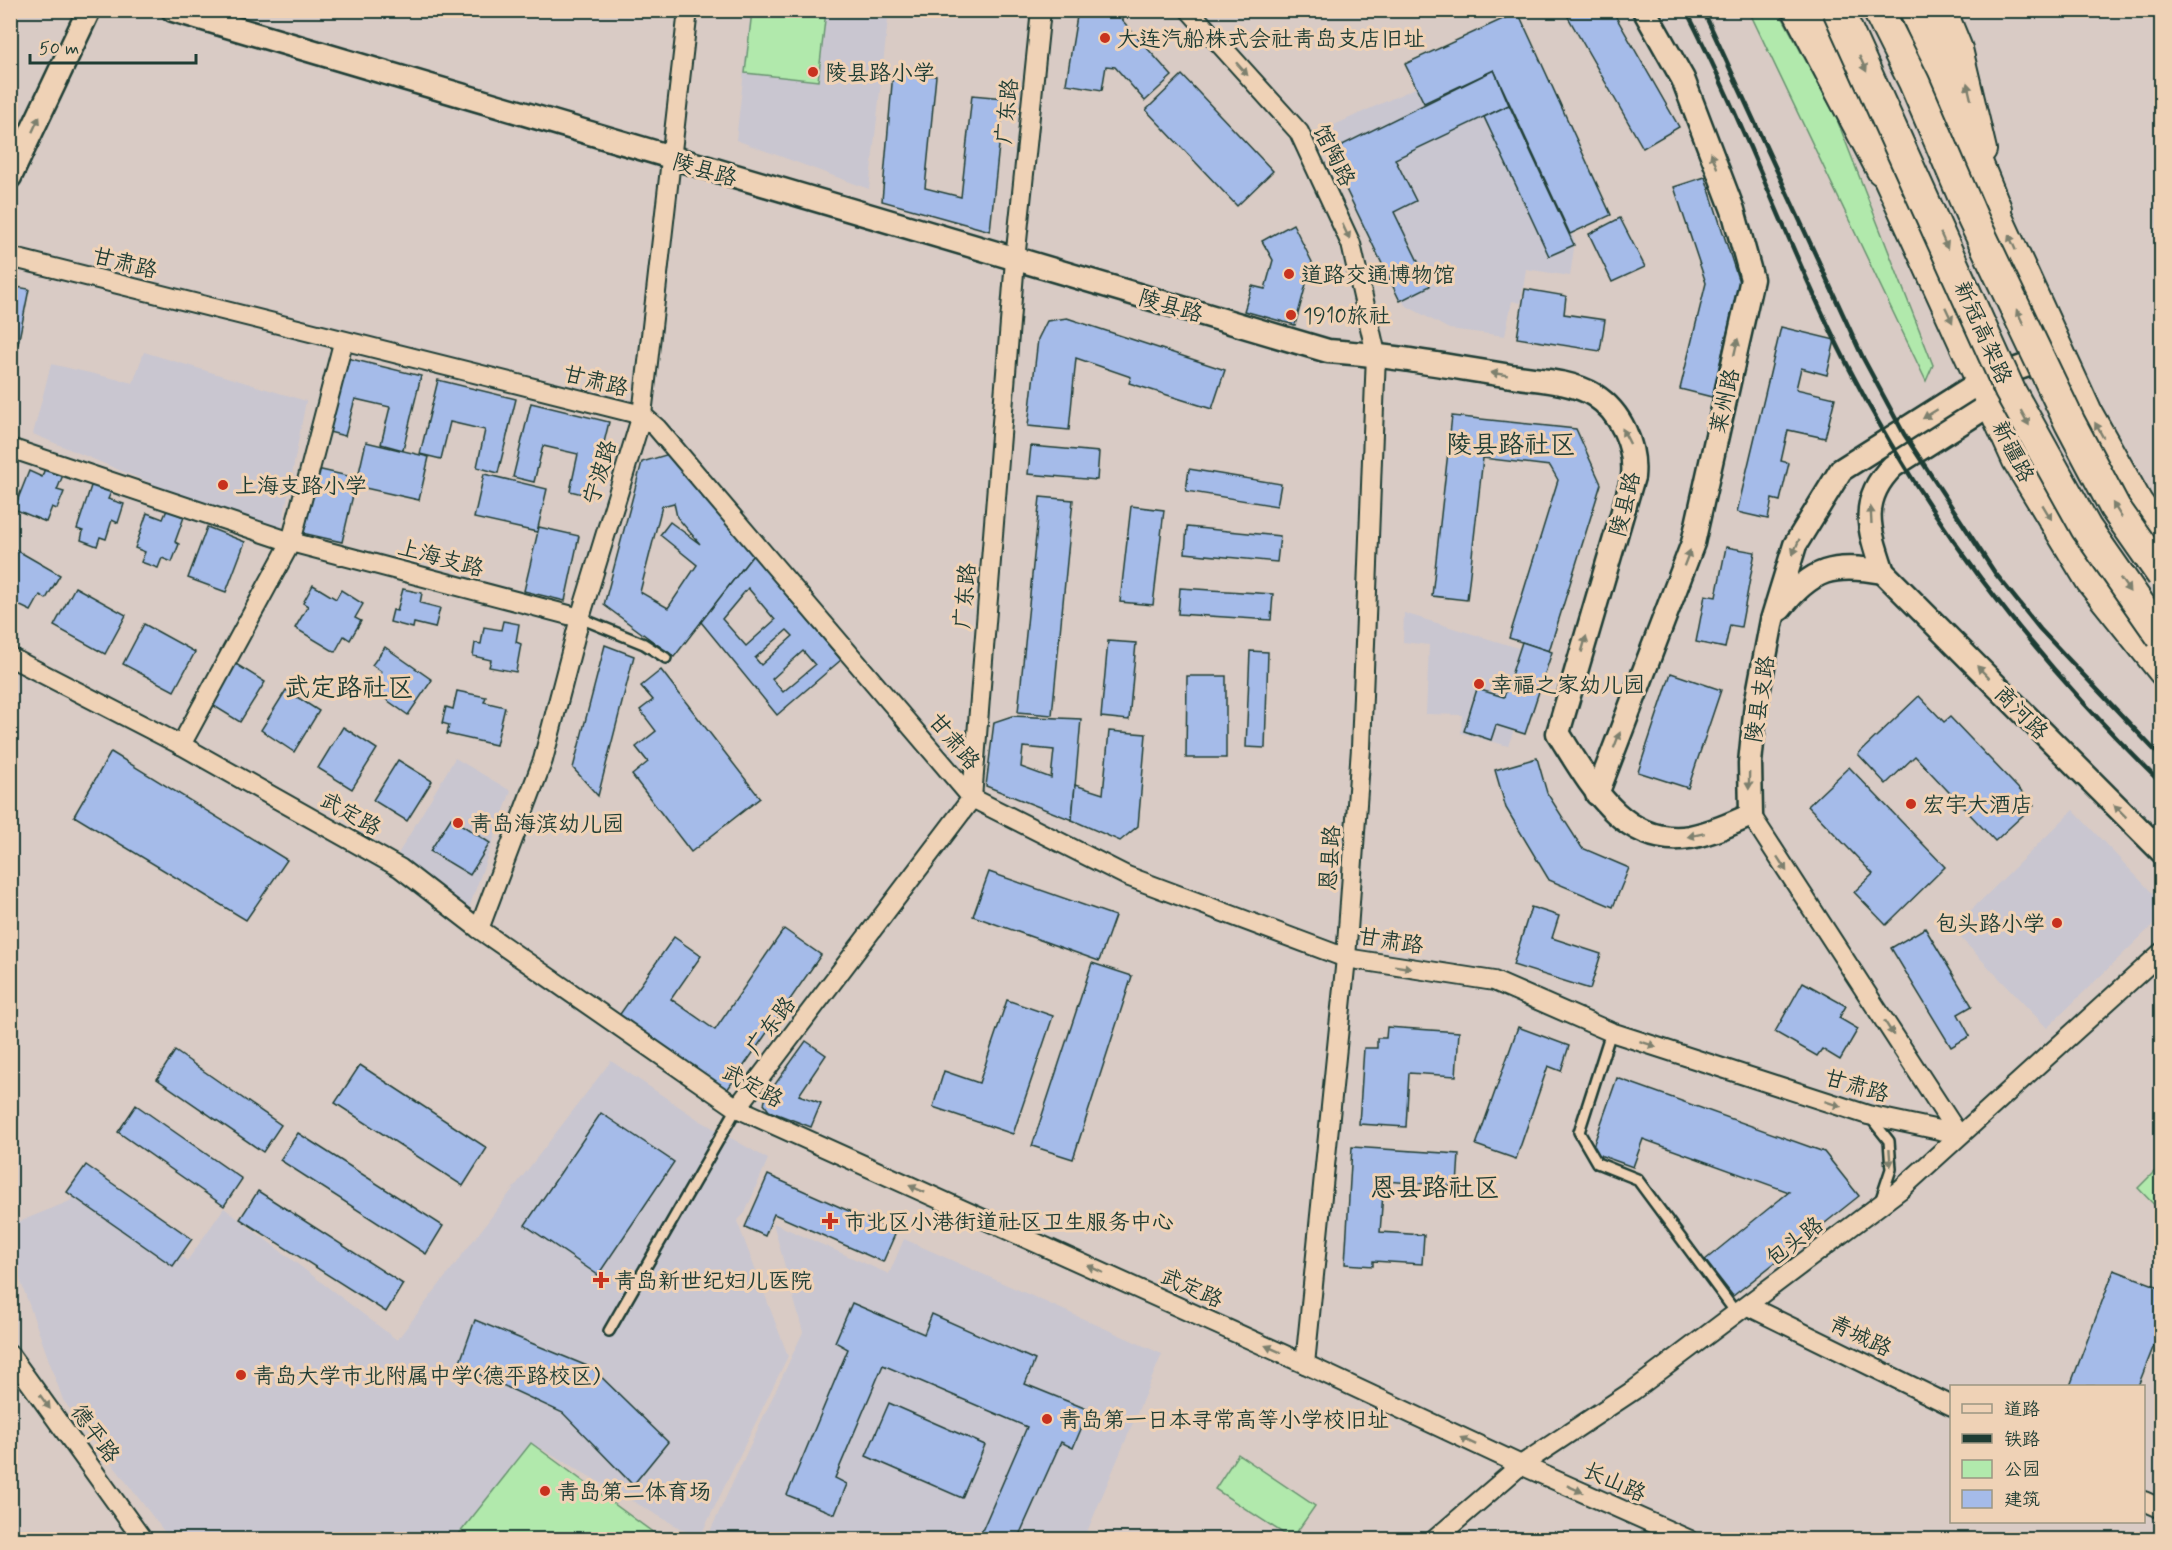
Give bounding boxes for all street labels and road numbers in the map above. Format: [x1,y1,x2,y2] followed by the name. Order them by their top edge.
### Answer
[991,77,1025,145] street label: 广东路
[1306,120,1361,192] street label: 馆陶路
[669,148,740,193] street label: 陵县路
[89,242,160,286] street label: 甘肃路
[1947,277,2017,389] street label: 新冠高架路
[1135,284,1206,329] street label: 陵县路
[560,360,631,404] street label: 甘肃路
[1705,366,1747,437] street label: 莱州路
[1985,416,2040,488] street label: 新疆路
[578,437,624,508] street label: 宁波路
[1604,469,1648,540] street label: 陵县路
[394,534,487,584] street label: 上海支路
[949,562,983,630] street label: 广东路
[1740,654,1782,745] street label: 陵县支路
[1987,680,2054,747] street label: 商河路
[922,708,985,777] street label: 甘肃路
[314,787,386,843] street label: 武定路
[1315,824,1347,892] street label: 恩县路
[1356,923,1425,961] street label: 甘肃路
[741,991,803,1061] street label: 广东路
[716,1059,788,1115] street label: 武定路
[1821,1064,1892,1109] street label: 甘肃路
[1761,1211,1830,1274] street label: 包头路
[1155,1263,1227,1315] street label: 武定路
[1824,1310,1896,1364] street label: 青城路
[64,1399,125,1469] street label: 德平路
[1578,1457,1650,1509] street label: 长山路

